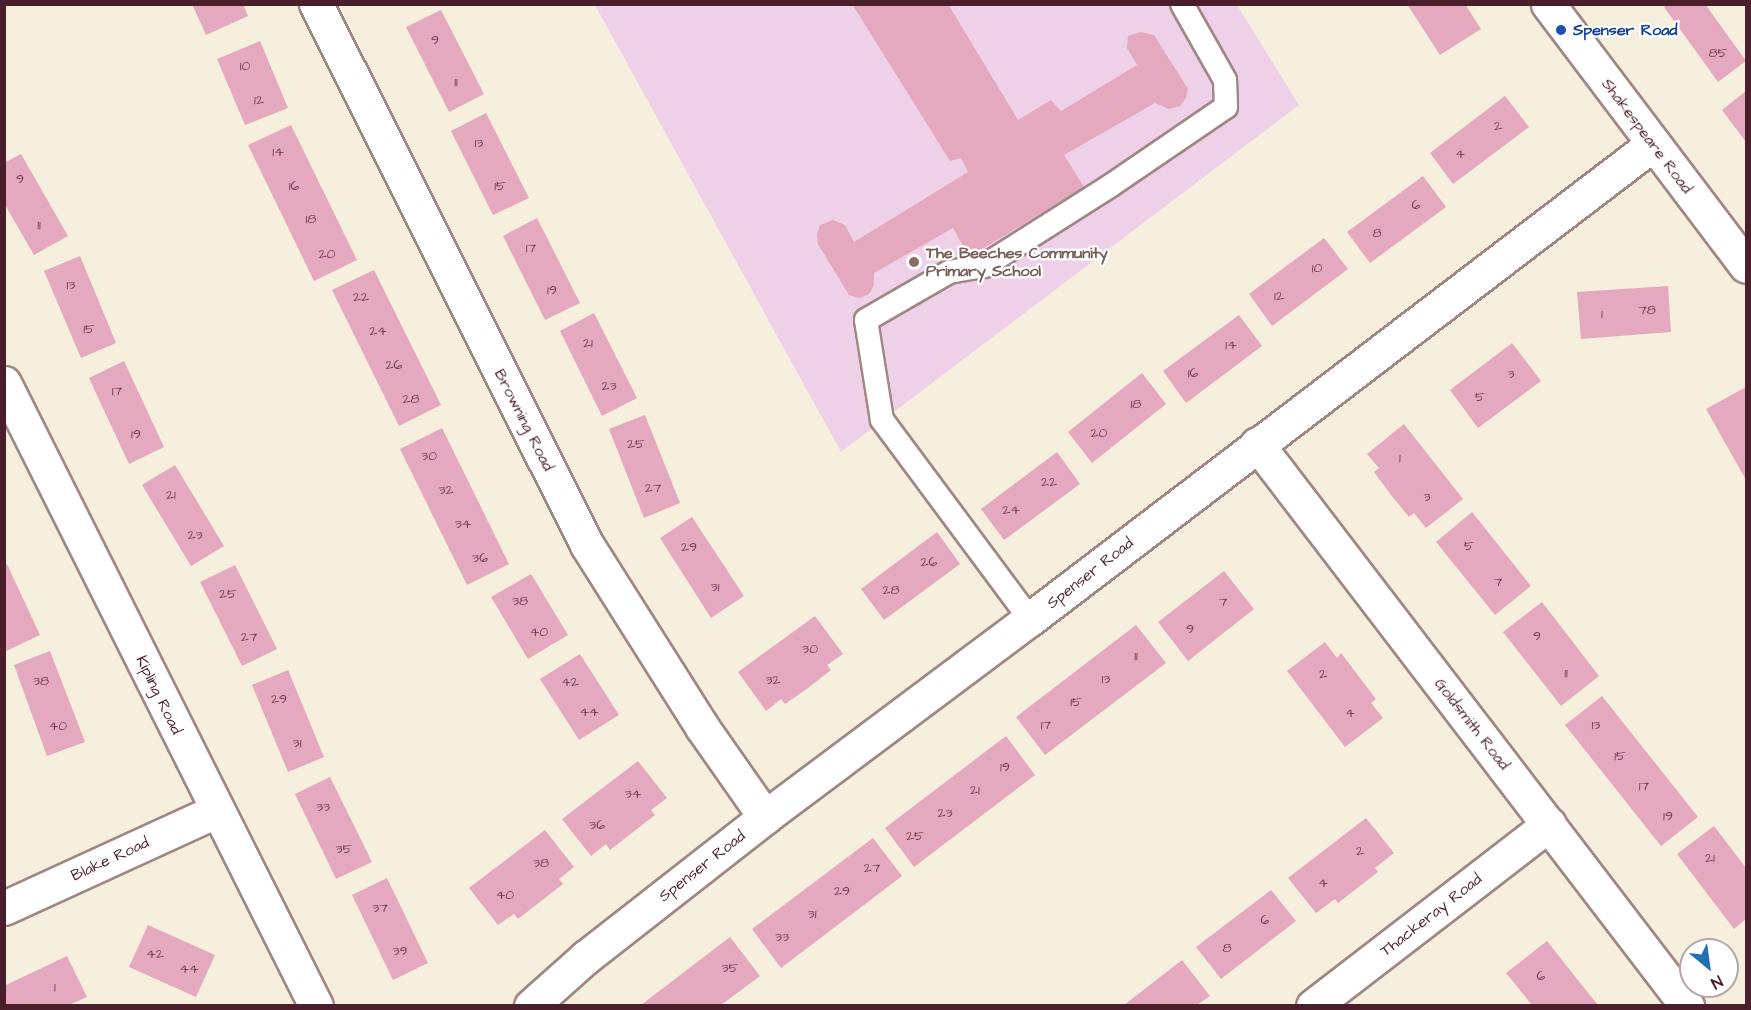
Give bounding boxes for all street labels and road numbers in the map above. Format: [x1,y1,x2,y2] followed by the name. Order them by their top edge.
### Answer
[1597,75,1697,197] street label: Shakespeare Road
[490,366,558,474] street label: Browning Road
[1043,533,1137,613] street label: Spenser Road
[132,652,186,738] street label: Kipling Road
[1430,674,1514,774] street label: Goldsmith Road
[655,826,749,906] street label: Spenser Road
[68,833,152,885] street label: Blake Road
[1376,869,1486,961] street label: Thackeray Road

